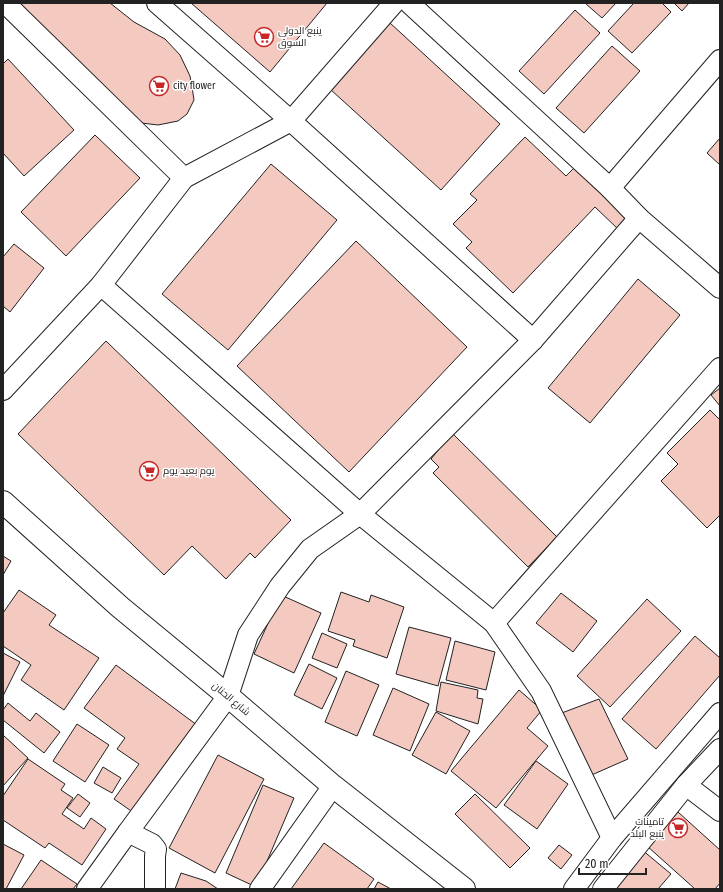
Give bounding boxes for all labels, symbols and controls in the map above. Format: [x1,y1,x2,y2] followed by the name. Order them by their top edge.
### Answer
[278,25,322,49] place label: ينبع الدولى السوق
[253,26,275,48] supermarket icon: ينبع الدولى السوق
[148,75,170,97] supermarket icon: city flower
[173,80,216,92] place label: city flower
[138,460,160,482] supermarket icon: يوم بعيد يوم
[163,465,215,478] place label: يوم بعيد يوم
[210,680,252,718] street label: شارع الحنان
[630,816,664,840] place label: تامينات ينبع البلد
[667,817,689,839] supermarket icon: تامينات ينبع البلد
[579,850,646,876] scale bar
[585,857,609,871] text: 20 m

